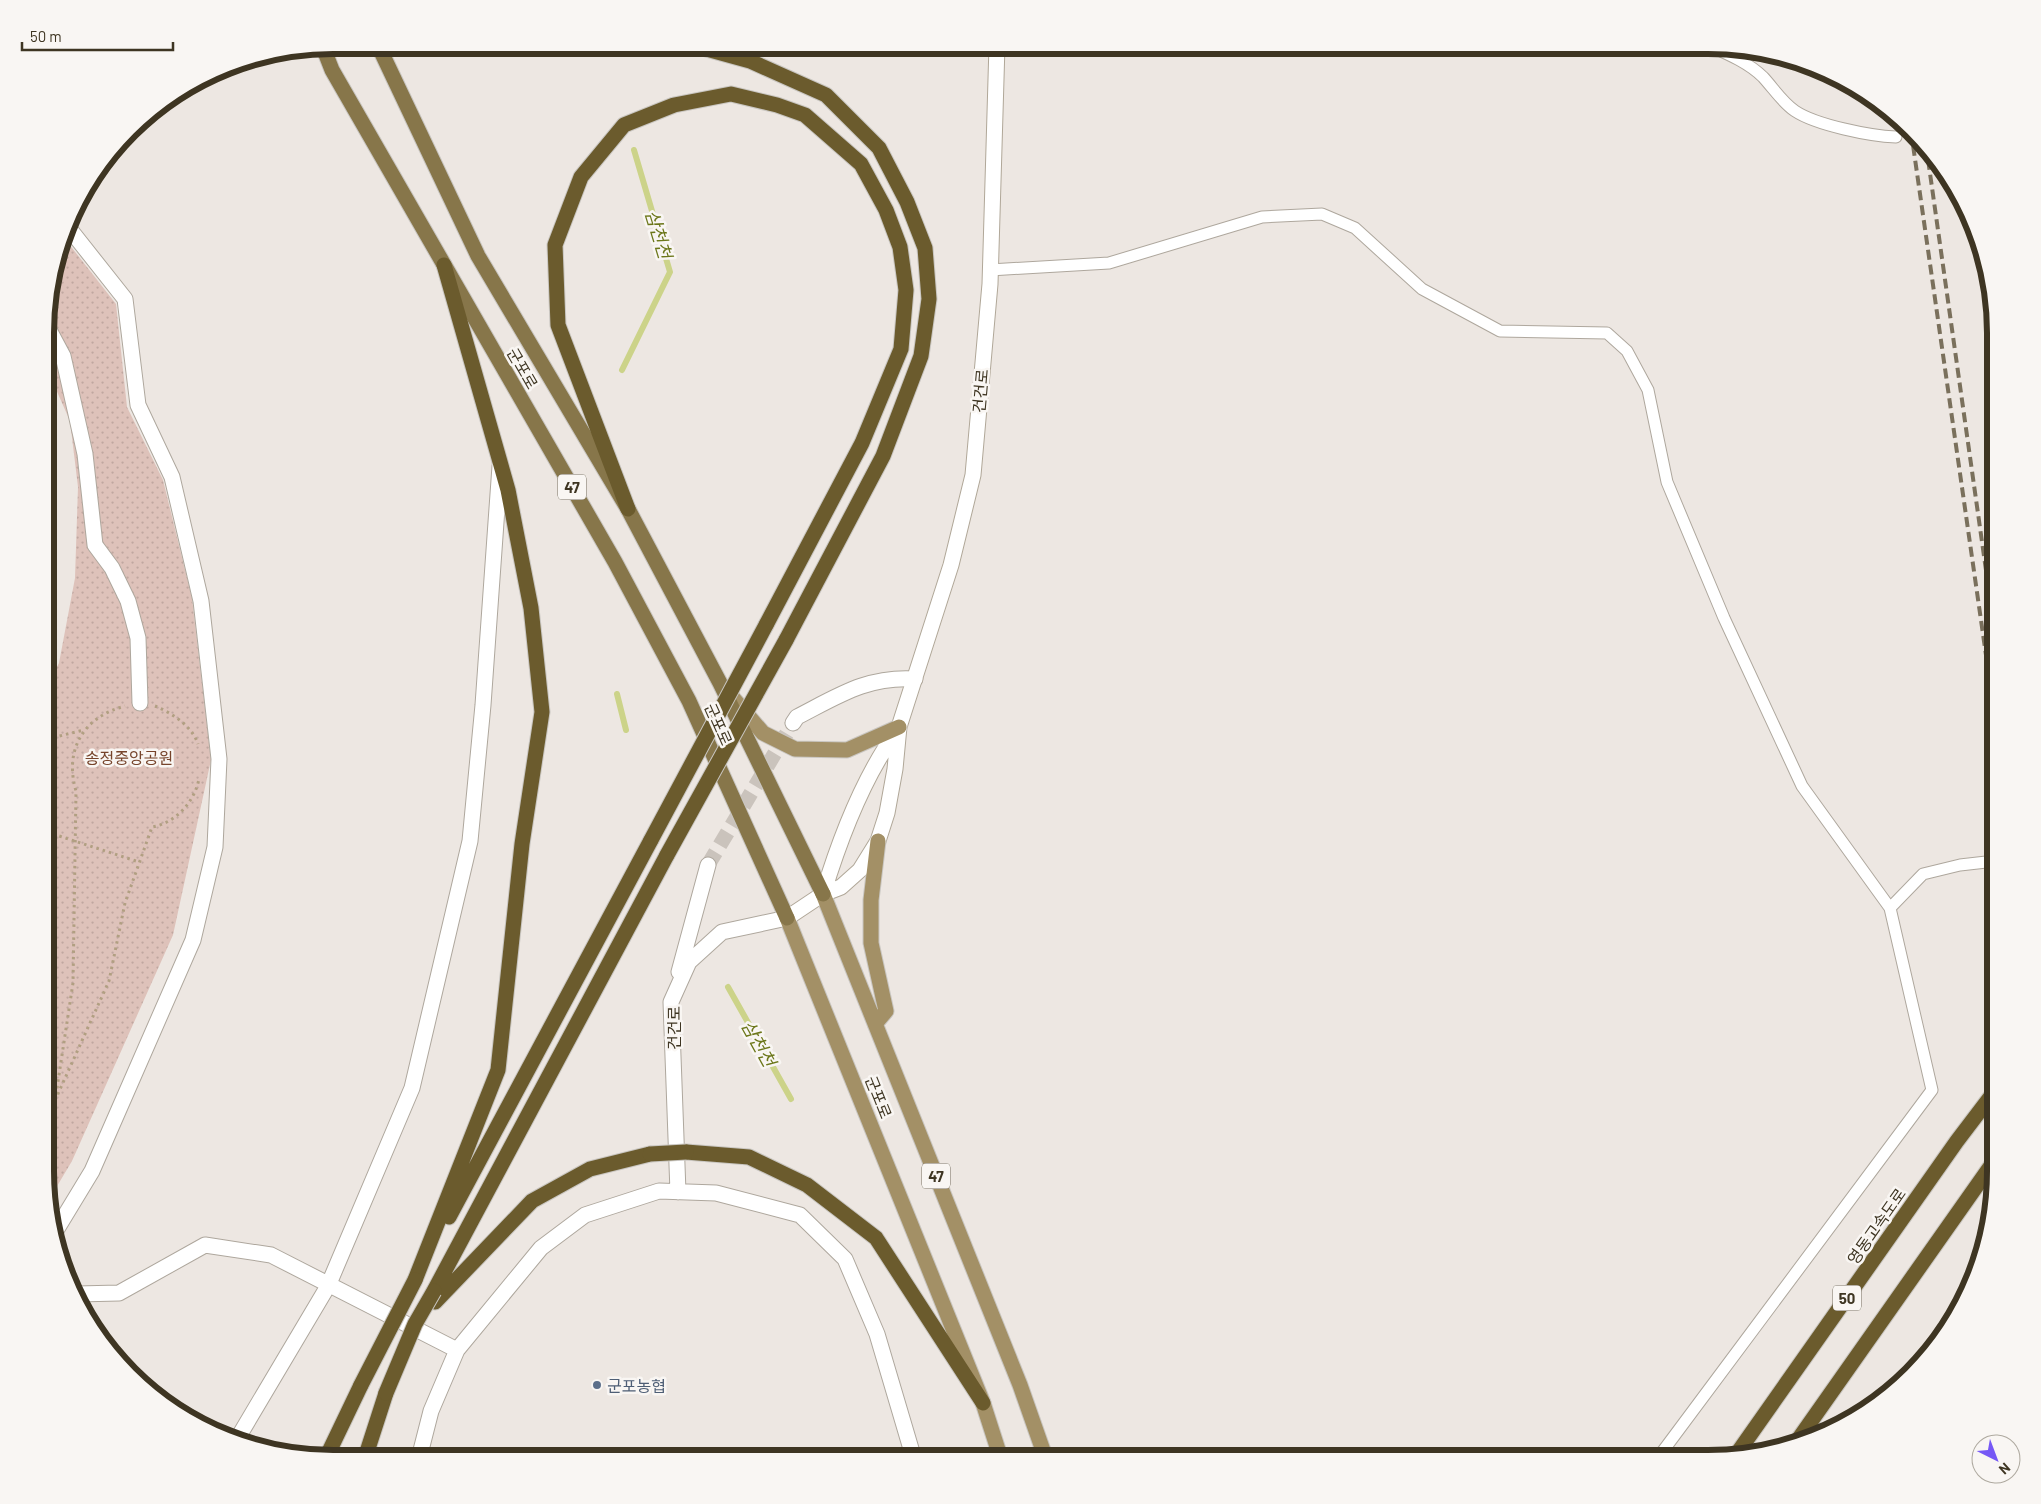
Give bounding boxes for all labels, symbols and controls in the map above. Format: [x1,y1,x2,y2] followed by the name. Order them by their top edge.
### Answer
[22,20,174,52] scale bar
[30,27,62,45] text: 50 m
[641,207,677,263] water label: 삼천천
[504,344,542,392] street label: 군포로
[969,368,991,414] street label: 건건로
[558,474,586,500] road number: 47
[701,700,737,748] street label: 군포로
[85,748,173,767] park label: 송정중앙공원
[664,1006,683,1050] street label: 건건로
[737,1016,782,1072] water label: 삼천천
[862,1073,896,1121] street label: 군포로
[922,1164,950,1188] road number: 47
[1843,1184,1909,1268] street label: 영동고속도로
[1833,1286,1861,1310] road number: 50
[607,1376,666,1395] place label: 군포농협
[591,1379,603,1391] marker: 군포농협
[1971,1434,2021,1484] north arrow
[1996,1460,2014,1478] text: N

